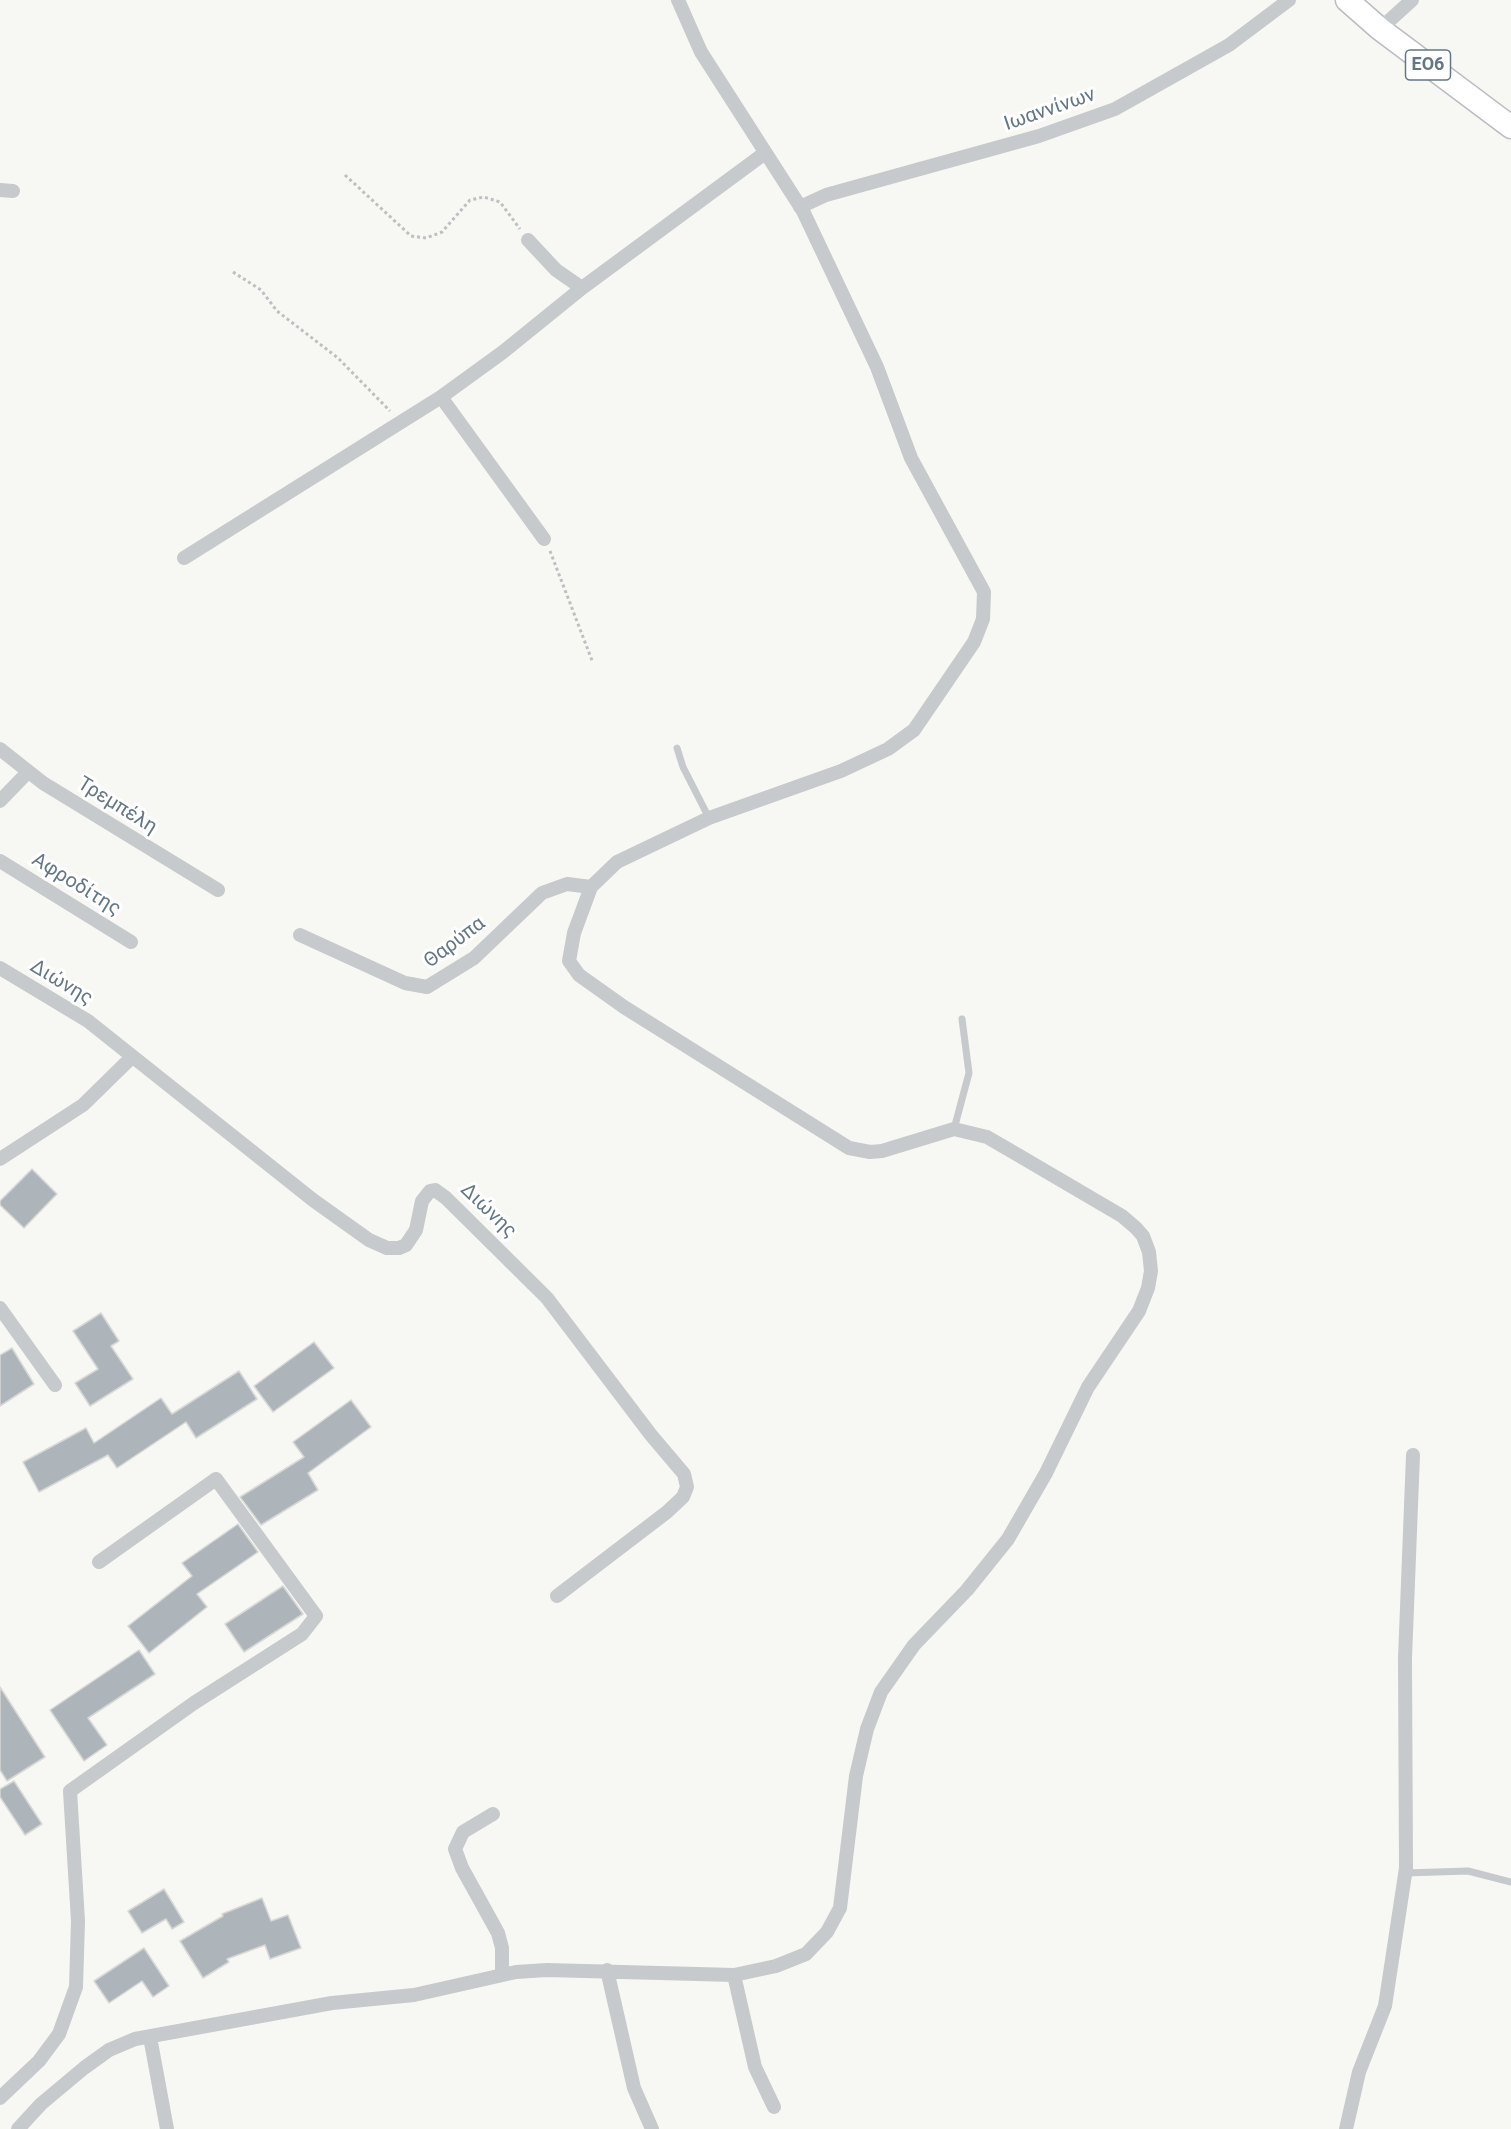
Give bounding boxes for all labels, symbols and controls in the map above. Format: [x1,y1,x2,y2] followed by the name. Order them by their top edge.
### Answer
[1406,50,1450,80] road number: ΕΟ6
[1001,83,1099,137] street label: Ιωαννίνων
[73,772,161,840] street label: Τρεμπέλη
[27,848,125,922] street label: Αφροδίτης
[420,912,490,974] street label: Θαρύπα
[25,955,97,1011] street label: Διώνης
[455,1178,521,1244] street label: Διώνης

